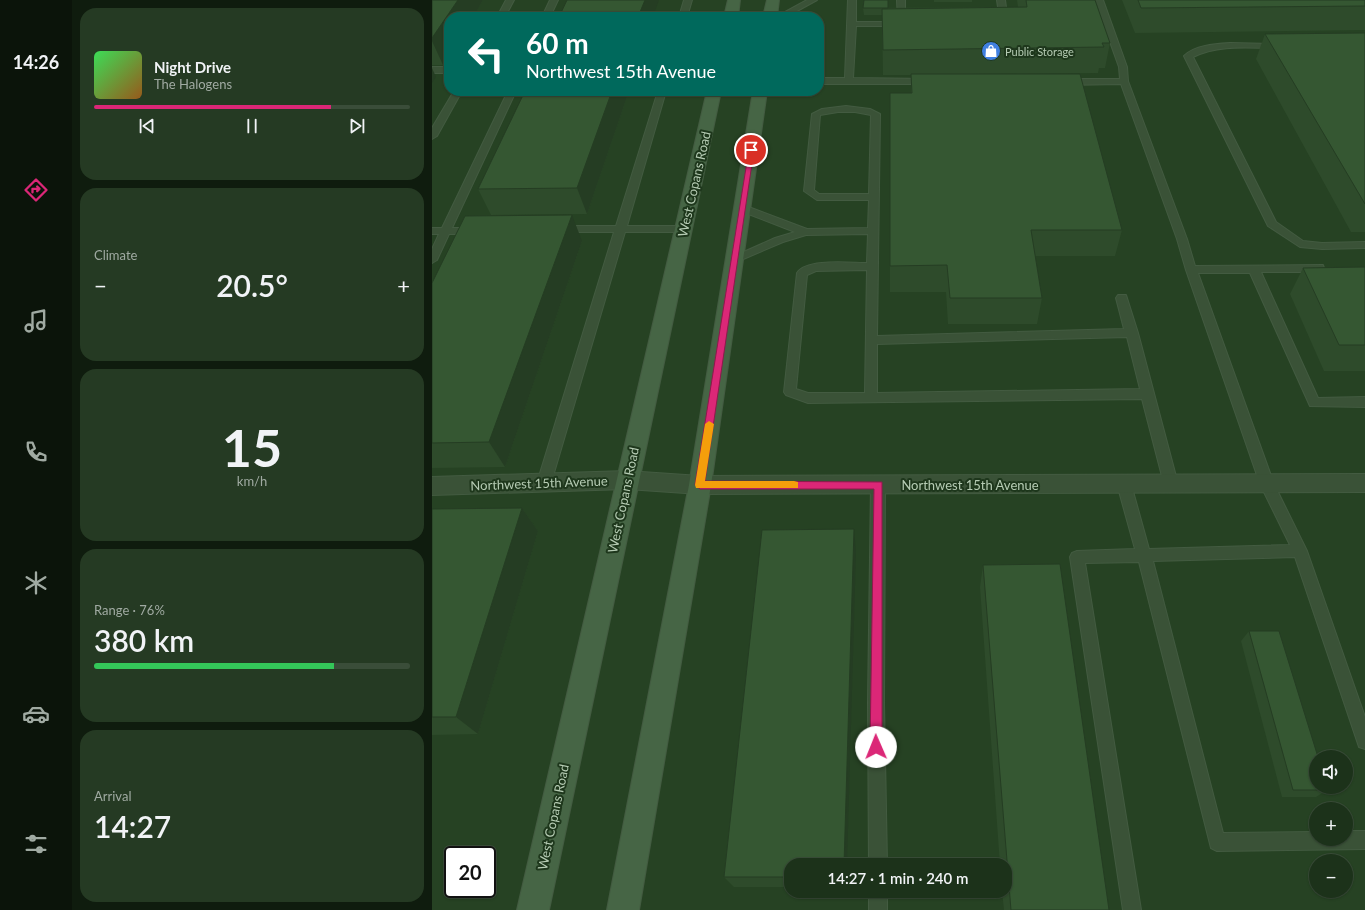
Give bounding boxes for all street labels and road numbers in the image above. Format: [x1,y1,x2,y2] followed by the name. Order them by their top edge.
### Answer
[674,130,714,238] street label: West Copans Road
[604,446,642,554] street label: West Copans Road
[470,473,608,493] street label: Northwest 15th Avenue
[901,477,1039,493] street label: Northwest 15th Avenue
[534,763,572,871] street label: West Copans Road

